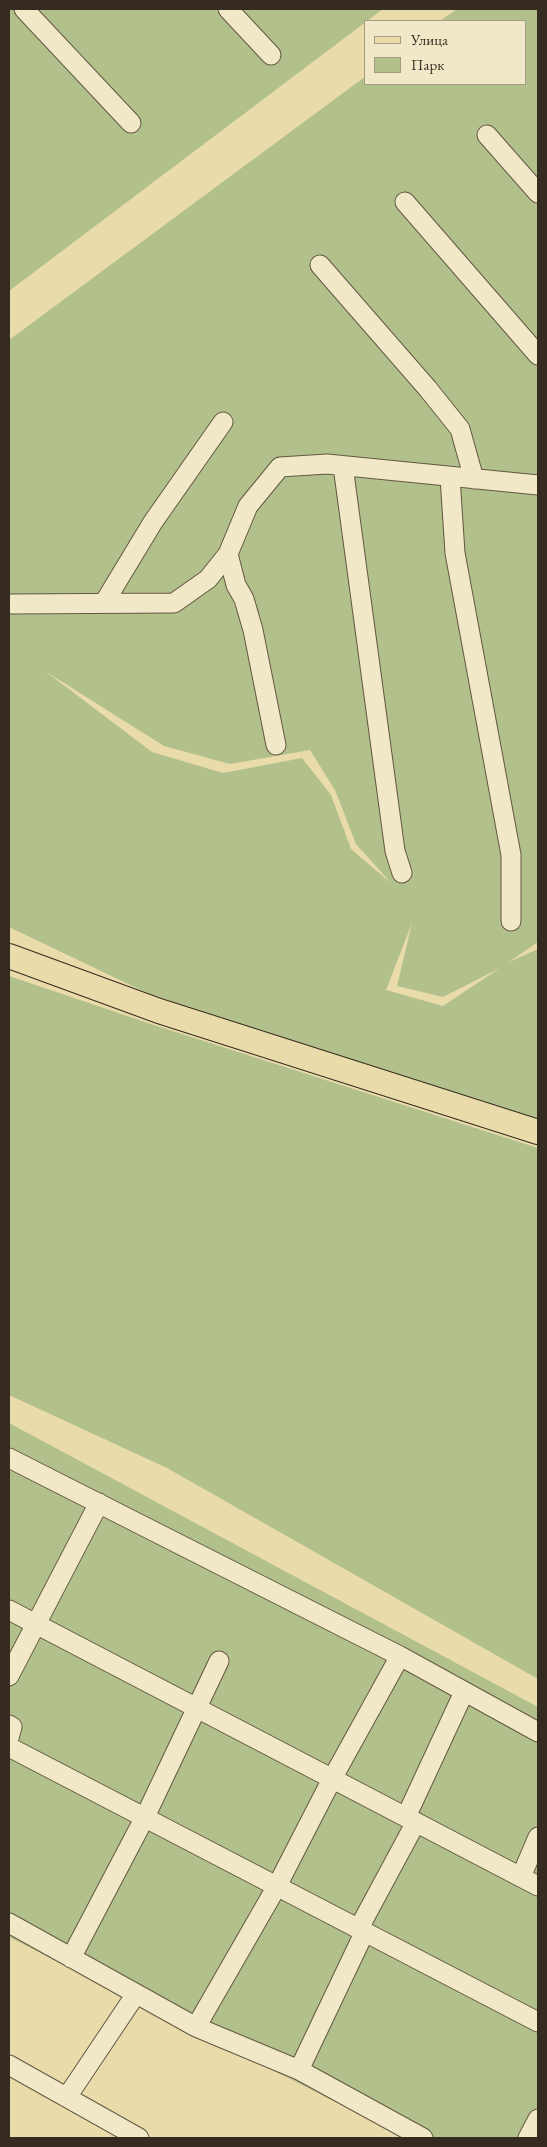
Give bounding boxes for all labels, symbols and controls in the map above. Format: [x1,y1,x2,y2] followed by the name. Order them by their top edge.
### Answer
[364,20,527,85] legend
[411,30,448,49] text: Улица
[411,55,444,74] text: Парк

